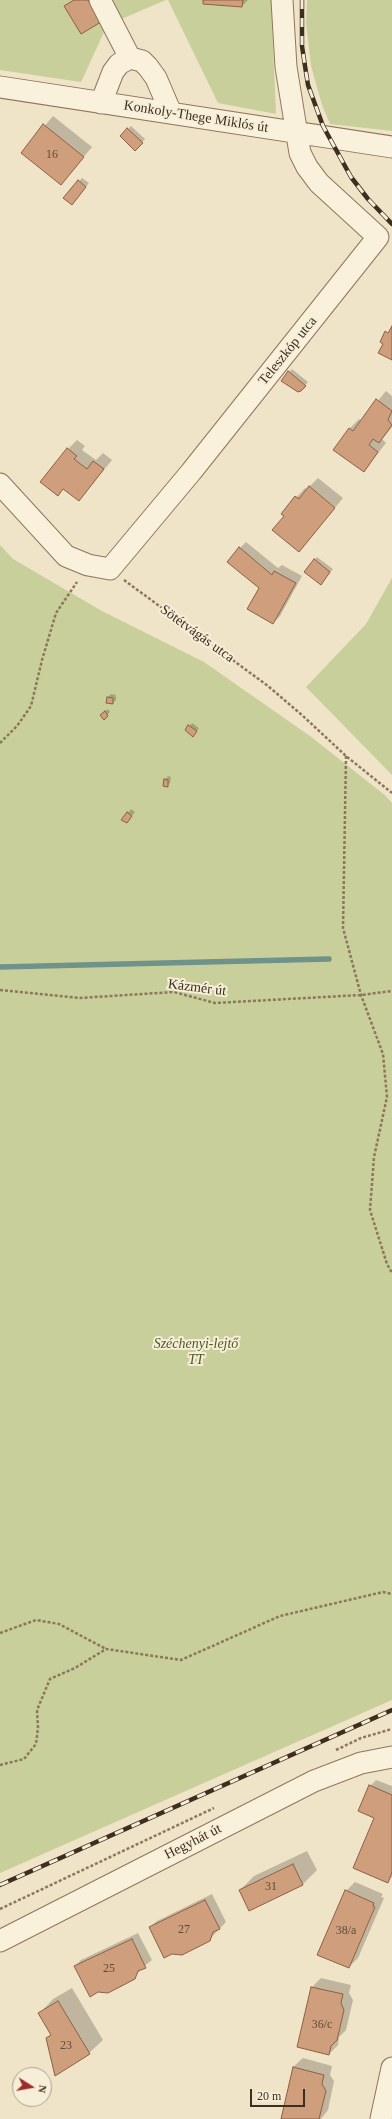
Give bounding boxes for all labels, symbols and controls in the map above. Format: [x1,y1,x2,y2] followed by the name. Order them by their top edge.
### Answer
[122,97,270,137] street label: Konkoly-Thege Miklós út
[46,148,58,162] house number: 16
[255,313,321,389] street label: Teleszkóp utca
[157,601,237,667] street label: Sötétvágás utca
[167,976,227,1000] street label: Kázmér út
[154,1336,238,1368] park label: Széchenyi-lejtő TT
[162,1820,224,1864] street label: Hegyhát út
[265,1880,277,1894] house number: 31
[178,1923,190,1937] house number: 27
[336,1924,356,1938] house number: 38/a
[103,1962,115,1976] house number: 25
[312,2018,332,2032] house number: 36/c
[60,2039,72,2053] house number: 23
[12,2067,52,2107] north arrow
[252,2081,307,2107] scale bar
[36,2084,49,2094] text: N
[257,2089,281,2103] text: 20 m

